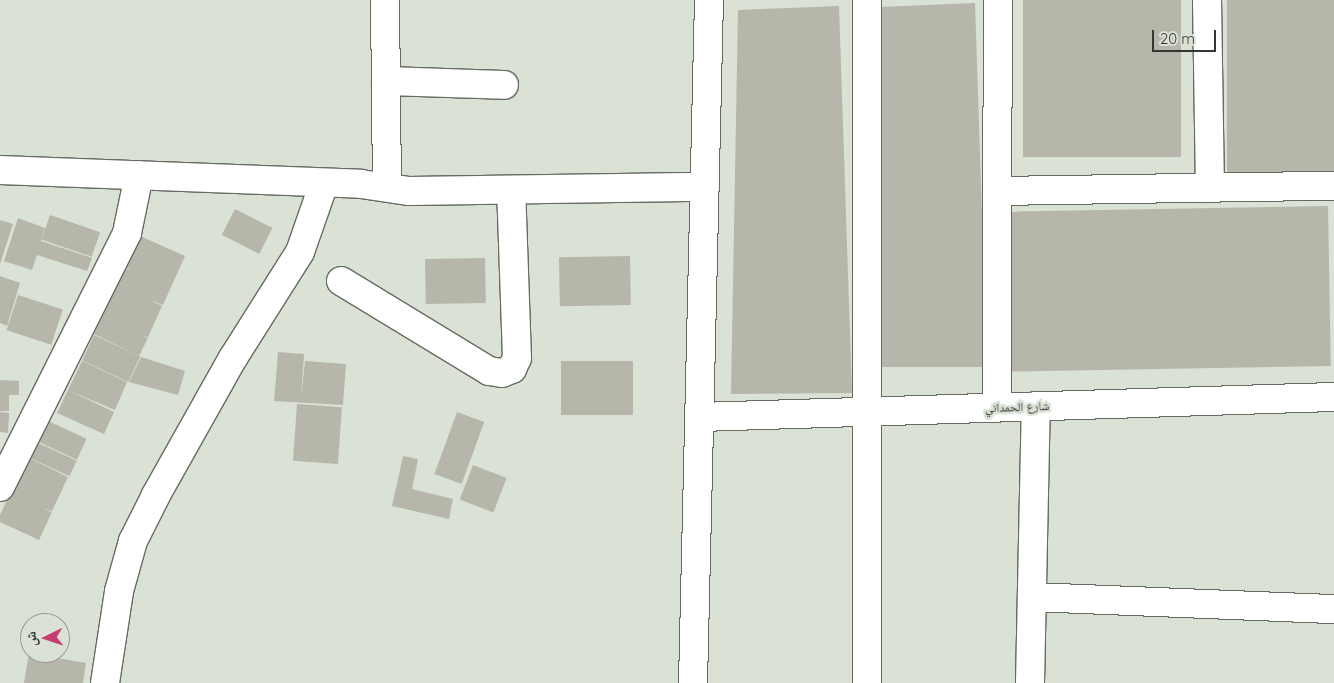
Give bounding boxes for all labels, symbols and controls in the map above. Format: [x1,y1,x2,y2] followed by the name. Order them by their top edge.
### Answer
[1154,20,1218,52] scale bar
[1160,29,1195,48] text: 20 m
[985,399,1049,415] street label: شارع الحمداني
[20,613,70,663] north arrow
[22,631,41,647] text: ش

